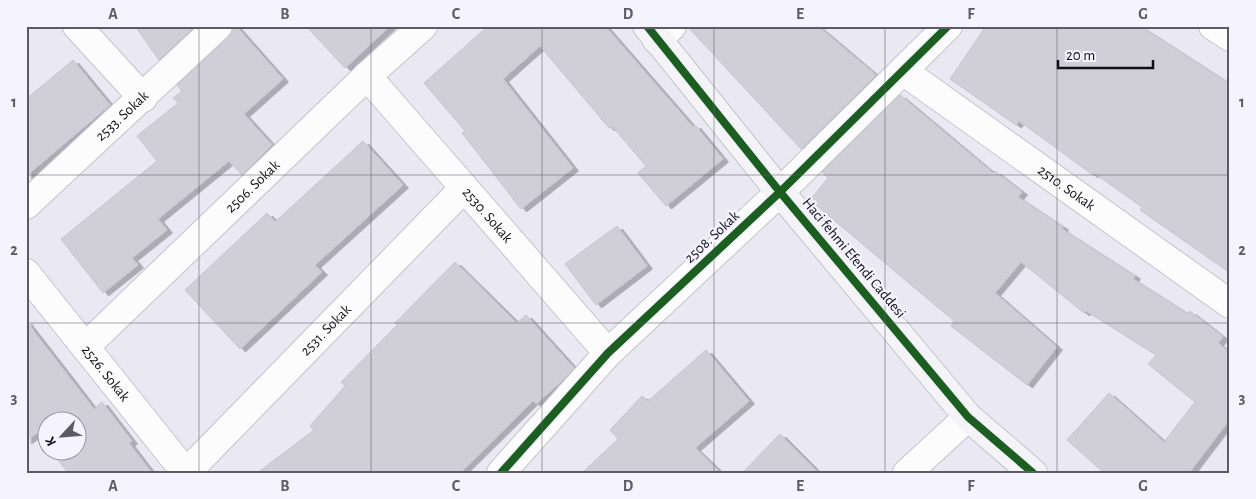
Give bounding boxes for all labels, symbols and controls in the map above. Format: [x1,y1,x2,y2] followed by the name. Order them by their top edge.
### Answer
[108,6,118,22] text: A
[280,6,290,22] text: B
[452,6,461,22] text: C
[623,6,634,22] text: D
[796,6,804,22] text: E
[967,6,975,22] text: F
[1138,6,1148,22] text: G
[1058,38,1154,70] scale bar
[1066,48,1095,63] text: 20 m
[93,88,151,144] street label: 2533. Sokak
[11,94,17,110] text: 1
[1239,94,1245,110] text: 1
[222,157,282,215] street label: 2506. Sokak
[1035,162,1098,213] street label: 2510. Sokak
[460,184,516,245] street label: 2530. Sokak
[799,195,909,321] street label: Haci fehmi Efendi Caddesi
[682,208,742,266] street label: 2508. Sokak
[10,242,18,258] text: 2
[1238,242,1246,258] text: 2
[298,301,354,358] street label: 2531. Sokak
[79,342,133,404] street label: 2526. Sokak
[11,390,18,406] text: 3
[1239,390,1246,406] text: 3
[38,412,88,462] north arrow
[43,434,59,448] text: K
[108,478,118,494] text: A
[280,478,290,494] text: B
[452,478,461,494] text: C
[623,478,634,494] text: D
[796,478,804,494] text: E
[967,478,975,494] text: F
[1138,478,1148,494] text: G

